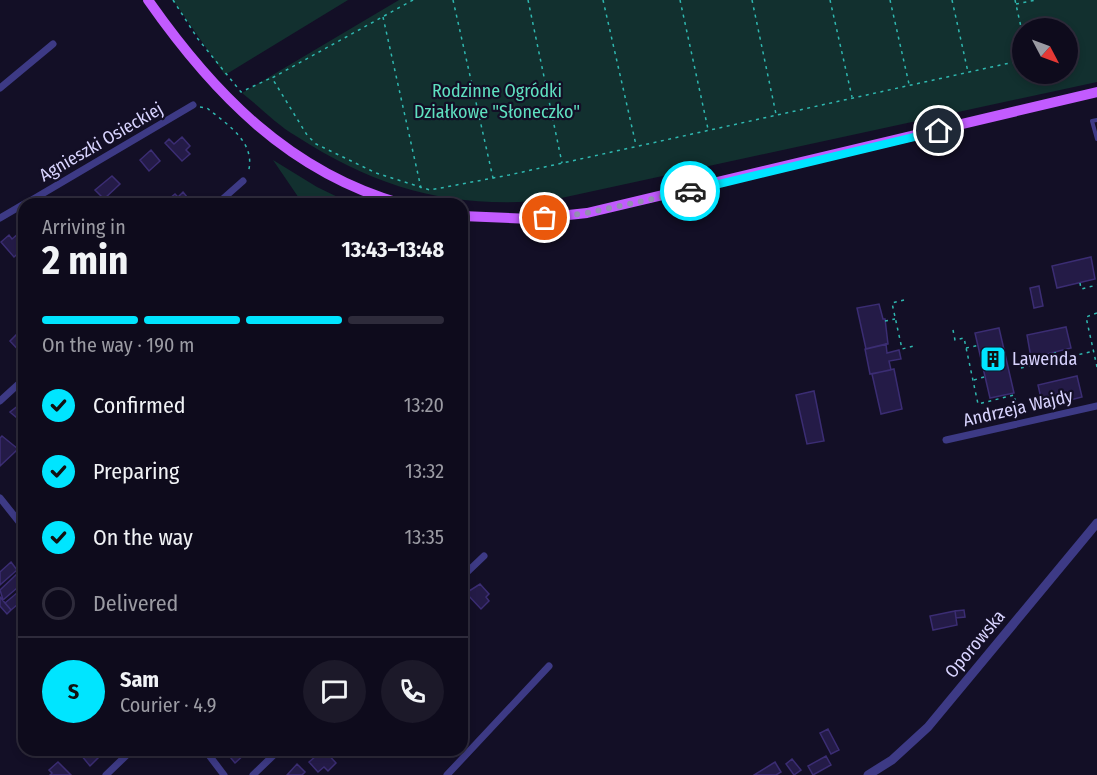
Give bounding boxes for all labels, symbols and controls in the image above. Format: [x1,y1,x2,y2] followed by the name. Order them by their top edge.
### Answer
[1012,18,1078,84] north arrow
[1012,18,1078,84] map controls
[414,80,580,123] park label: Rodzinne Ogródki Działkowe "Słoneczko"
[35,98,167,186] street label: Agnieszki Osieckiej
[913,105,964,156] pin
[922,114,955,147] icon: home
[660,161,720,221] courier
[674,175,707,208] icon: car
[519,192,570,243] pin
[528,201,561,234] icon: bag
[42,215,126,239] text: Arriving in
[341,236,444,263] text: 13:43–13:48
[42,238,128,284] text: 2 min
[42,333,194,357] text: On the way · 190 m
[978,344,1008,374] building icon: Lawenda
[1012,348,1077,370] place label: Lawenda
[961,385,1075,431] street label: Andrzeja Wajdy
[42,389,75,422] icon: check
[93,392,186,419] text: Confirmed
[404,393,444,417] text: 13:20
[42,455,75,488] icon: check
[93,458,179,485] text: Preparing
[405,459,444,483] text: 13:32
[42,521,75,554] icon: check
[93,524,193,551] text: On the way
[405,525,444,549] text: 13:35
[93,590,178,617] text: Delivered
[940,605,1010,682] street label: Oporowska
[303,660,366,723] button: chat
[381,660,444,723] button: phone
[120,666,159,693] text: Sam
[68,678,79,705] text: S
[120,693,216,717] text: Courier · 4.9

